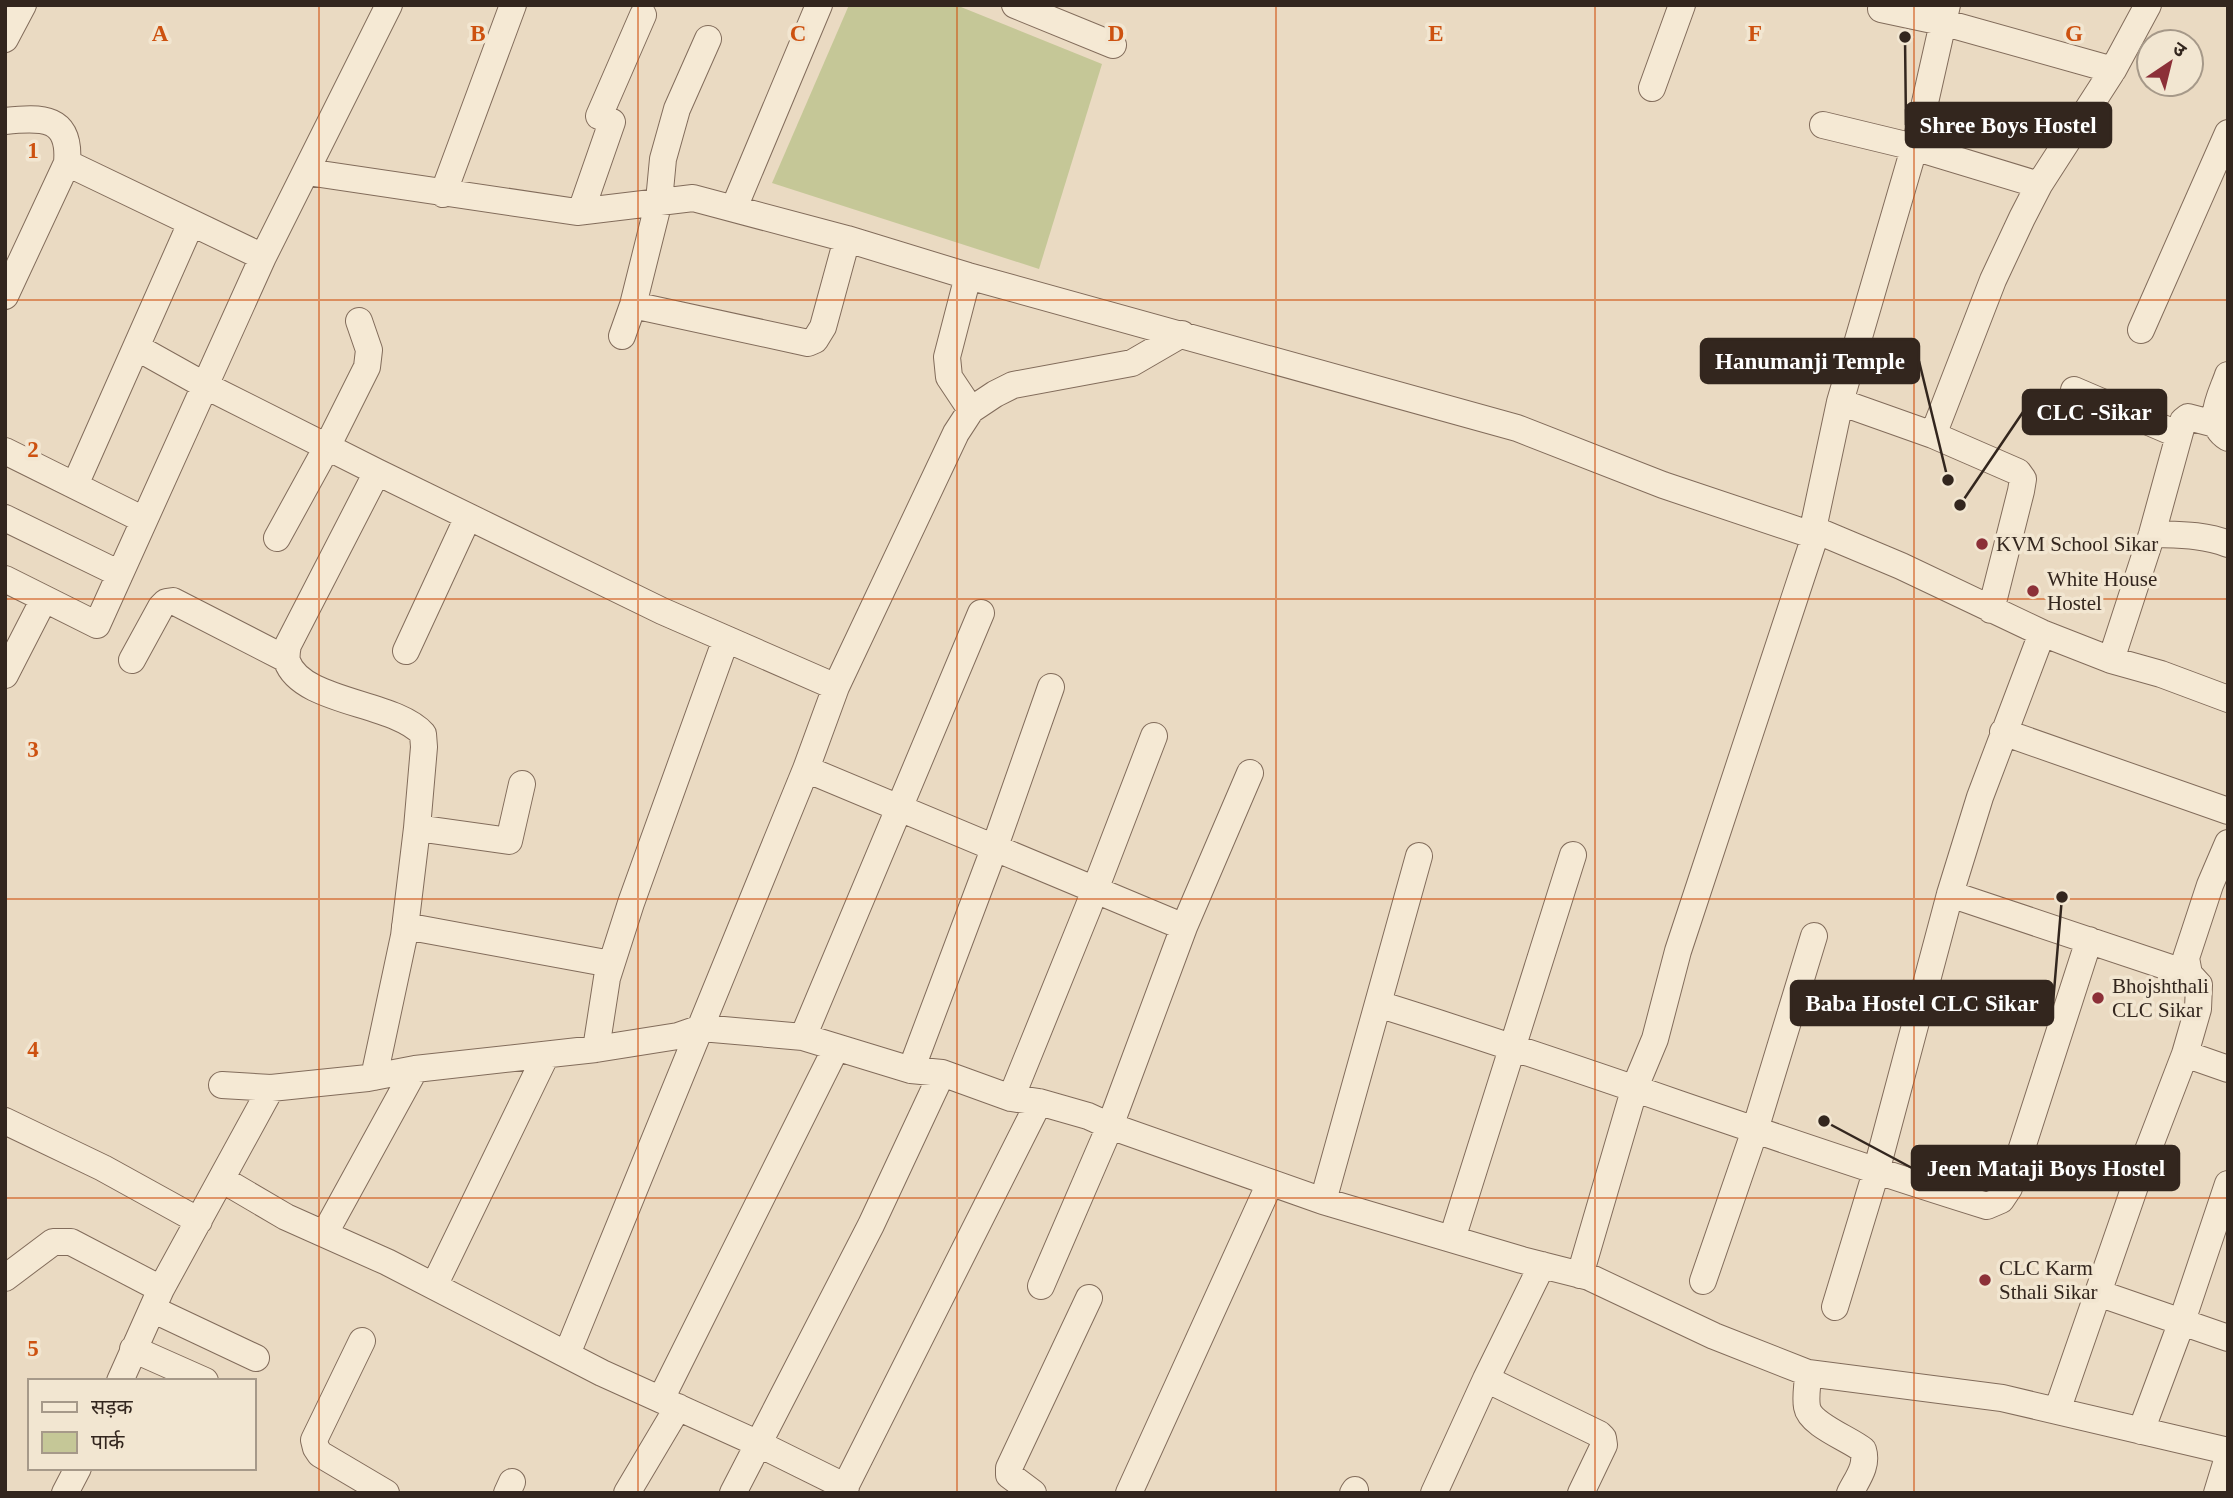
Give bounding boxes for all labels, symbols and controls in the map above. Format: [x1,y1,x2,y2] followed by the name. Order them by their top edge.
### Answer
[152,21,169,46] text: A
[470,21,486,46] text: B
[790,21,806,46] text: C
[1108,21,1124,46] text: D
[1428,21,1444,46] text: E
[1748,21,1762,46] text: F
[2065,21,2083,46] text: G
[2135,28,2205,98] north arrow
[2169,38,2191,62] text: उ
[1906,103,2111,147] callout: Shree Boys Hostel
[1919,113,2097,138] text: Shree Boys Hostel
[27,138,39,163] text: 1
[1701,339,1919,383] callout: Hanumanji Temple
[1715,349,1905,374] text: Hanumanji Temple
[2023,390,2166,434] callout: CLC -Sikar
[2036,400,2152,425] text: CLC -Sikar
[27,437,39,462] text: 2
[1996,532,2158,556] place label: KVM School Sikar
[1974,536,1990,552] marker: KVM School Sikar
[2047,567,2157,615] place label: White House Hostel
[2025,583,2041,599] marker: White House Hostel
[27,737,39,762] text: 3
[2112,974,2209,1022] place label: Bhojshthali CLC Sikar
[1791,981,2053,1025] callout: Baba Hostel CLC Sikar
[2090,990,2106,1006] marker: Bhojshthali CLC Sikar
[1805,991,2039,1016] text: Baba Hostel CLC Sikar
[27,1037,39,1062] text: 4
[1912,1146,2179,1190] callout: Jeen Mataji Boys Hostel
[1927,1156,2165,1181] text: Jeen Mataji Boys Hostel
[1999,1256,2098,1304] place label: CLC Karm Sthali Sikar
[1977,1272,1993,1288] marker: CLC Karm Sthali Sikar
[27,1336,39,1361] text: 5
[28,1379,256,1470] legend
[91,1395,133,1419] text: सड़क
[91,1430,125,1454] text: पार्क

